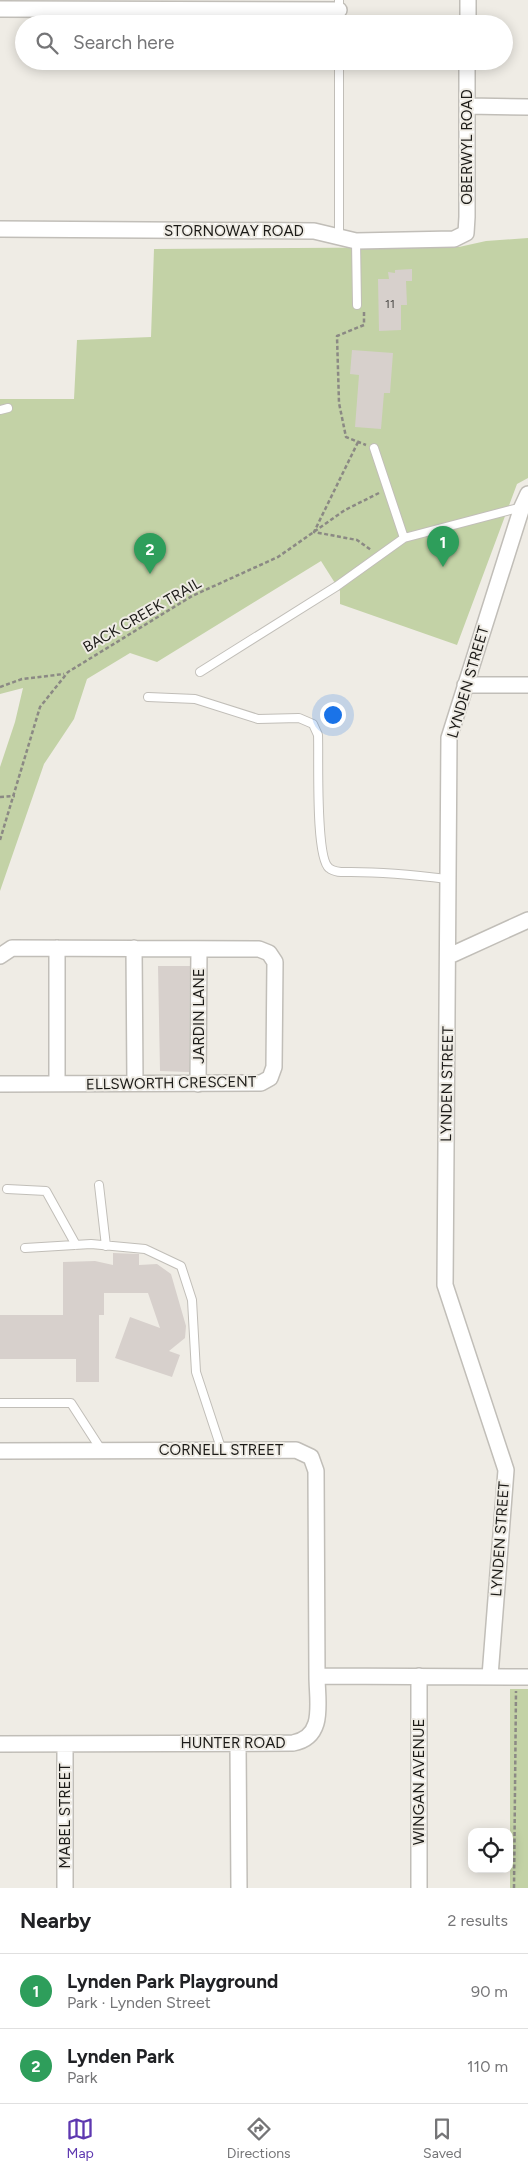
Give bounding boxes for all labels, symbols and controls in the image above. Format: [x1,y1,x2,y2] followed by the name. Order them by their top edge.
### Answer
[15,15,513,70] search box
[33,29,61,57] icon: search
[73,31,175,54] text: Search here
[458,89,476,205] street label: OBERWYL ROAD
[164,222,304,240] street label: STORNOWAY ROAD
[385,297,395,311] house number: 11
[427,526,459,567] pin: 1
[134,533,166,574] pin: 2
[80,574,204,656] street label: BACK CREEK TRAIL
[443,623,493,740] street label: LYNDEN STREET
[320,702,346,728] your location
[190,968,208,1064] street label: JARDIN LANE
[437,1025,457,1142] street label: LYNDEN STREET
[86,1073,257,1093] street label: ELLSWORTH CRESCENT
[159,1441,284,1459] street label: CORNELL STREET
[487,1480,513,1597] street label: LYNDEN STREET
[410,1719,428,1845] street label: WINGAN AVENUE
[180,1734,286,1752] street label: HUNTER ROAD
[56,1763,74,1869] street label: MABEL STREET
[468,1828,513,1873] map controls
[468,1828,513,1873] button: locate
[20,1908,91,1933] text: Nearby
[448,1911,508,1930] text: 2 results
[67,1970,278,1993] text: Lynden Park Playground
[33,1982,39,2001] text: 1
[471,1982,508,2001] text: 90 m
[67,1993,211,2012] text: Park · Lynden Street
[67,2045,175,2068] text: Lynden Park
[31,2057,41,2076] text: 2
[467,2057,508,2076] text: 110 m
[67,2068,97,2087] text: Park
[66,2115,94,2162] tab: Map
[227,2115,291,2162] tab: Directions
[423,2115,462,2162] tab: Saved

